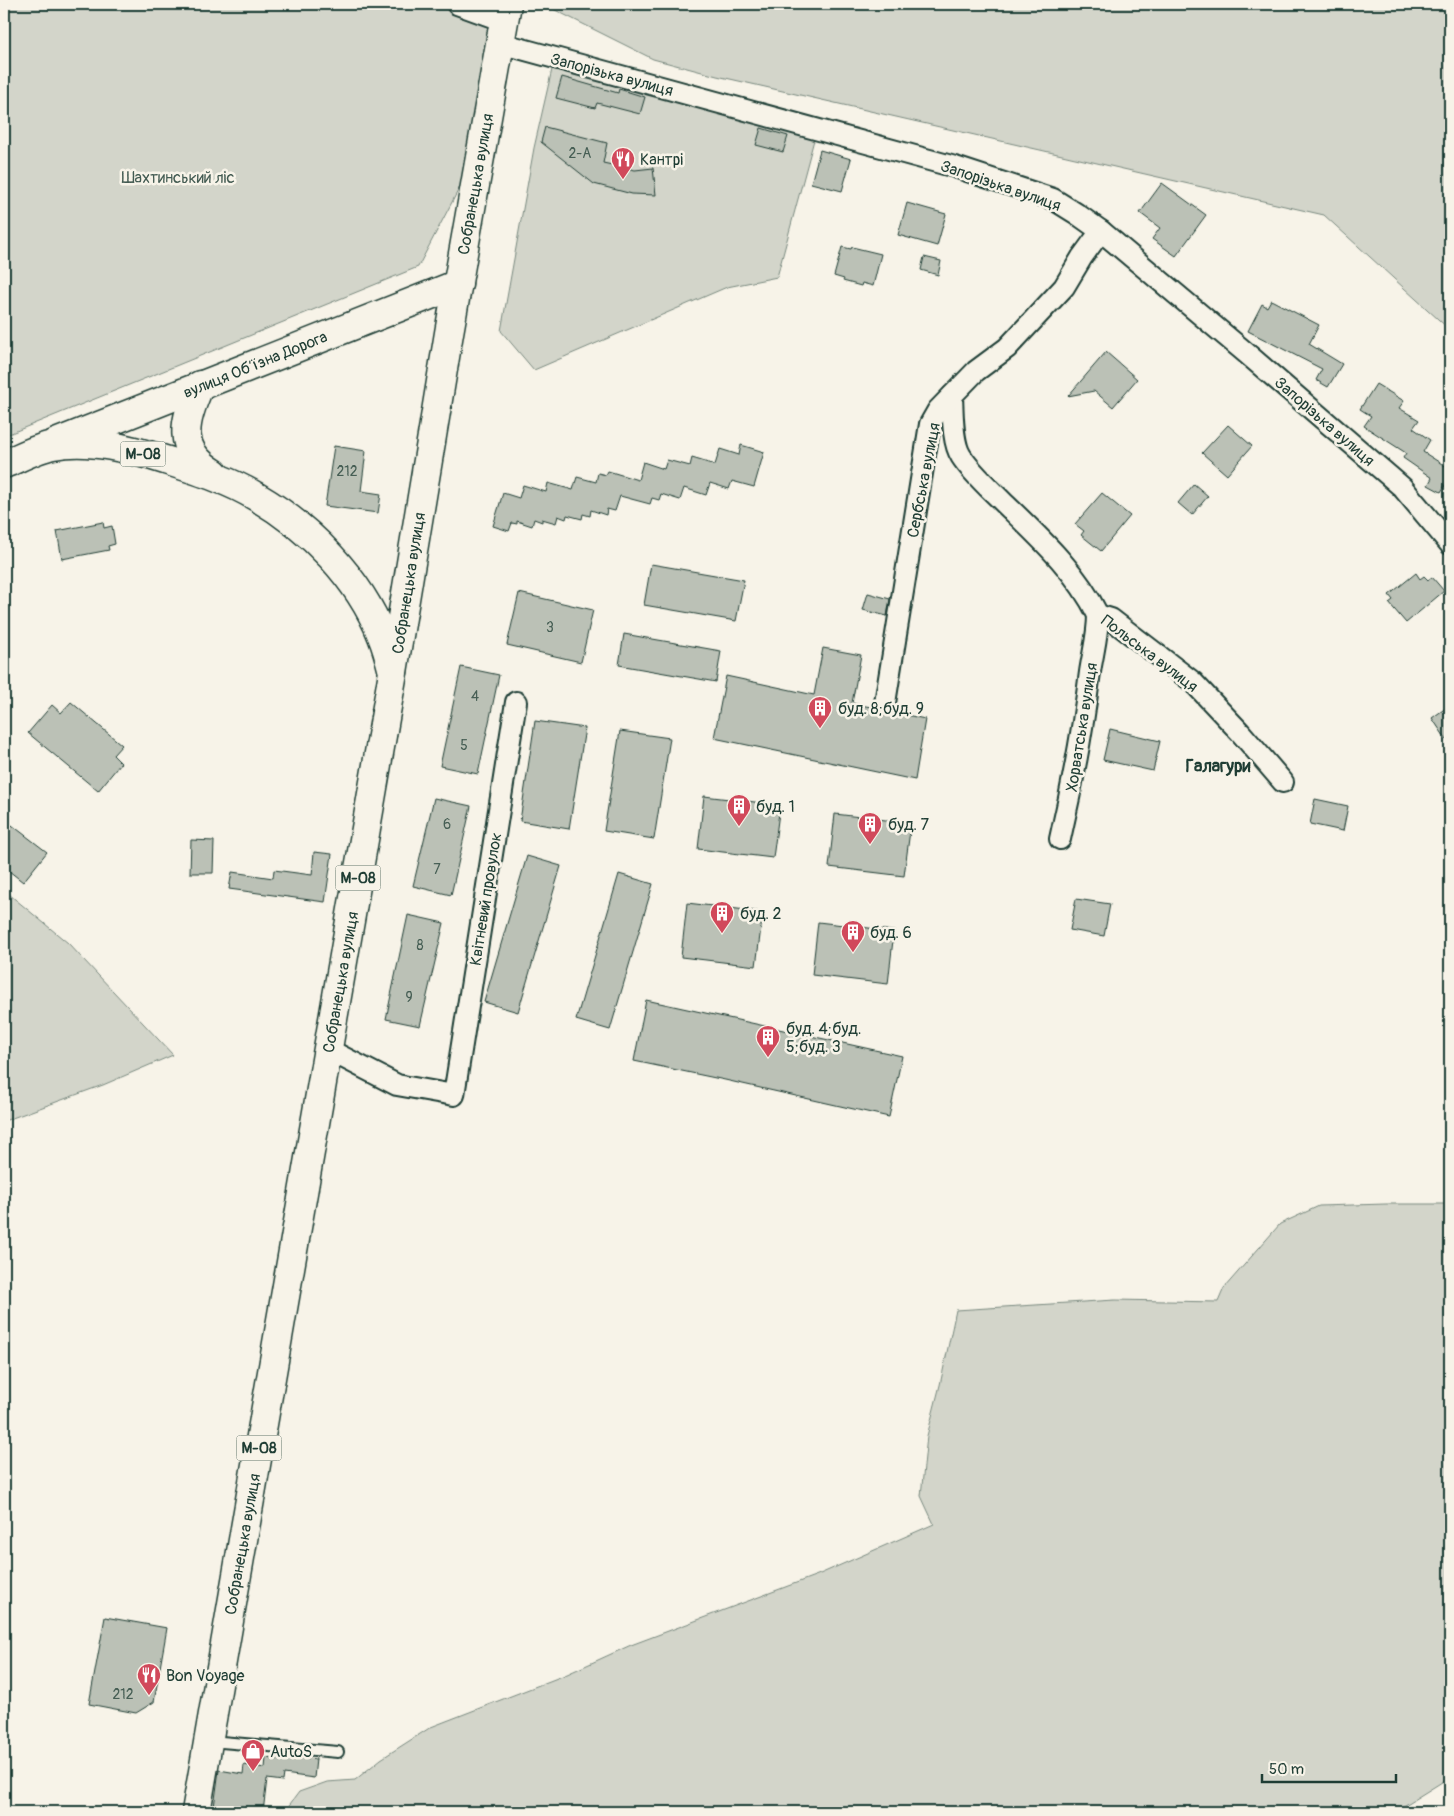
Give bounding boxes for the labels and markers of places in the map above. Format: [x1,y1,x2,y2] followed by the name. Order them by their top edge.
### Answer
[610,146,636,180] restaurant icon: Кантрі
[640,150,683,170] place label: Кантрі
[807,695,833,729] building icon: буд. 8;буд. 9
[838,699,924,719] place label: буд. 8;буд. 9
[726,793,752,827] building icon: буд. 1
[756,797,795,817] place label: буд. 1
[857,811,883,845] building icon: буд. 7
[888,815,930,835] place label: буд. 7
[709,900,735,934] building icon: буд. 2
[740,904,782,924] place label: буд. 2
[840,919,866,953] building icon: буд. 6
[870,923,912,943] place label: буд. 6
[786,1019,861,1057] place label: буд. 4;буд. 5;буд. 3
[755,1024,781,1058] building icon: буд. 4;буд. 5;буд. 3
[136,1662,162,1696] restaurant icon: Bon Voyage
[166,1666,245,1686] place label: Bon Voyage
[240,1738,266,1772] shop icon: AutoS
[270,1742,312,1762] place label: AutoS

